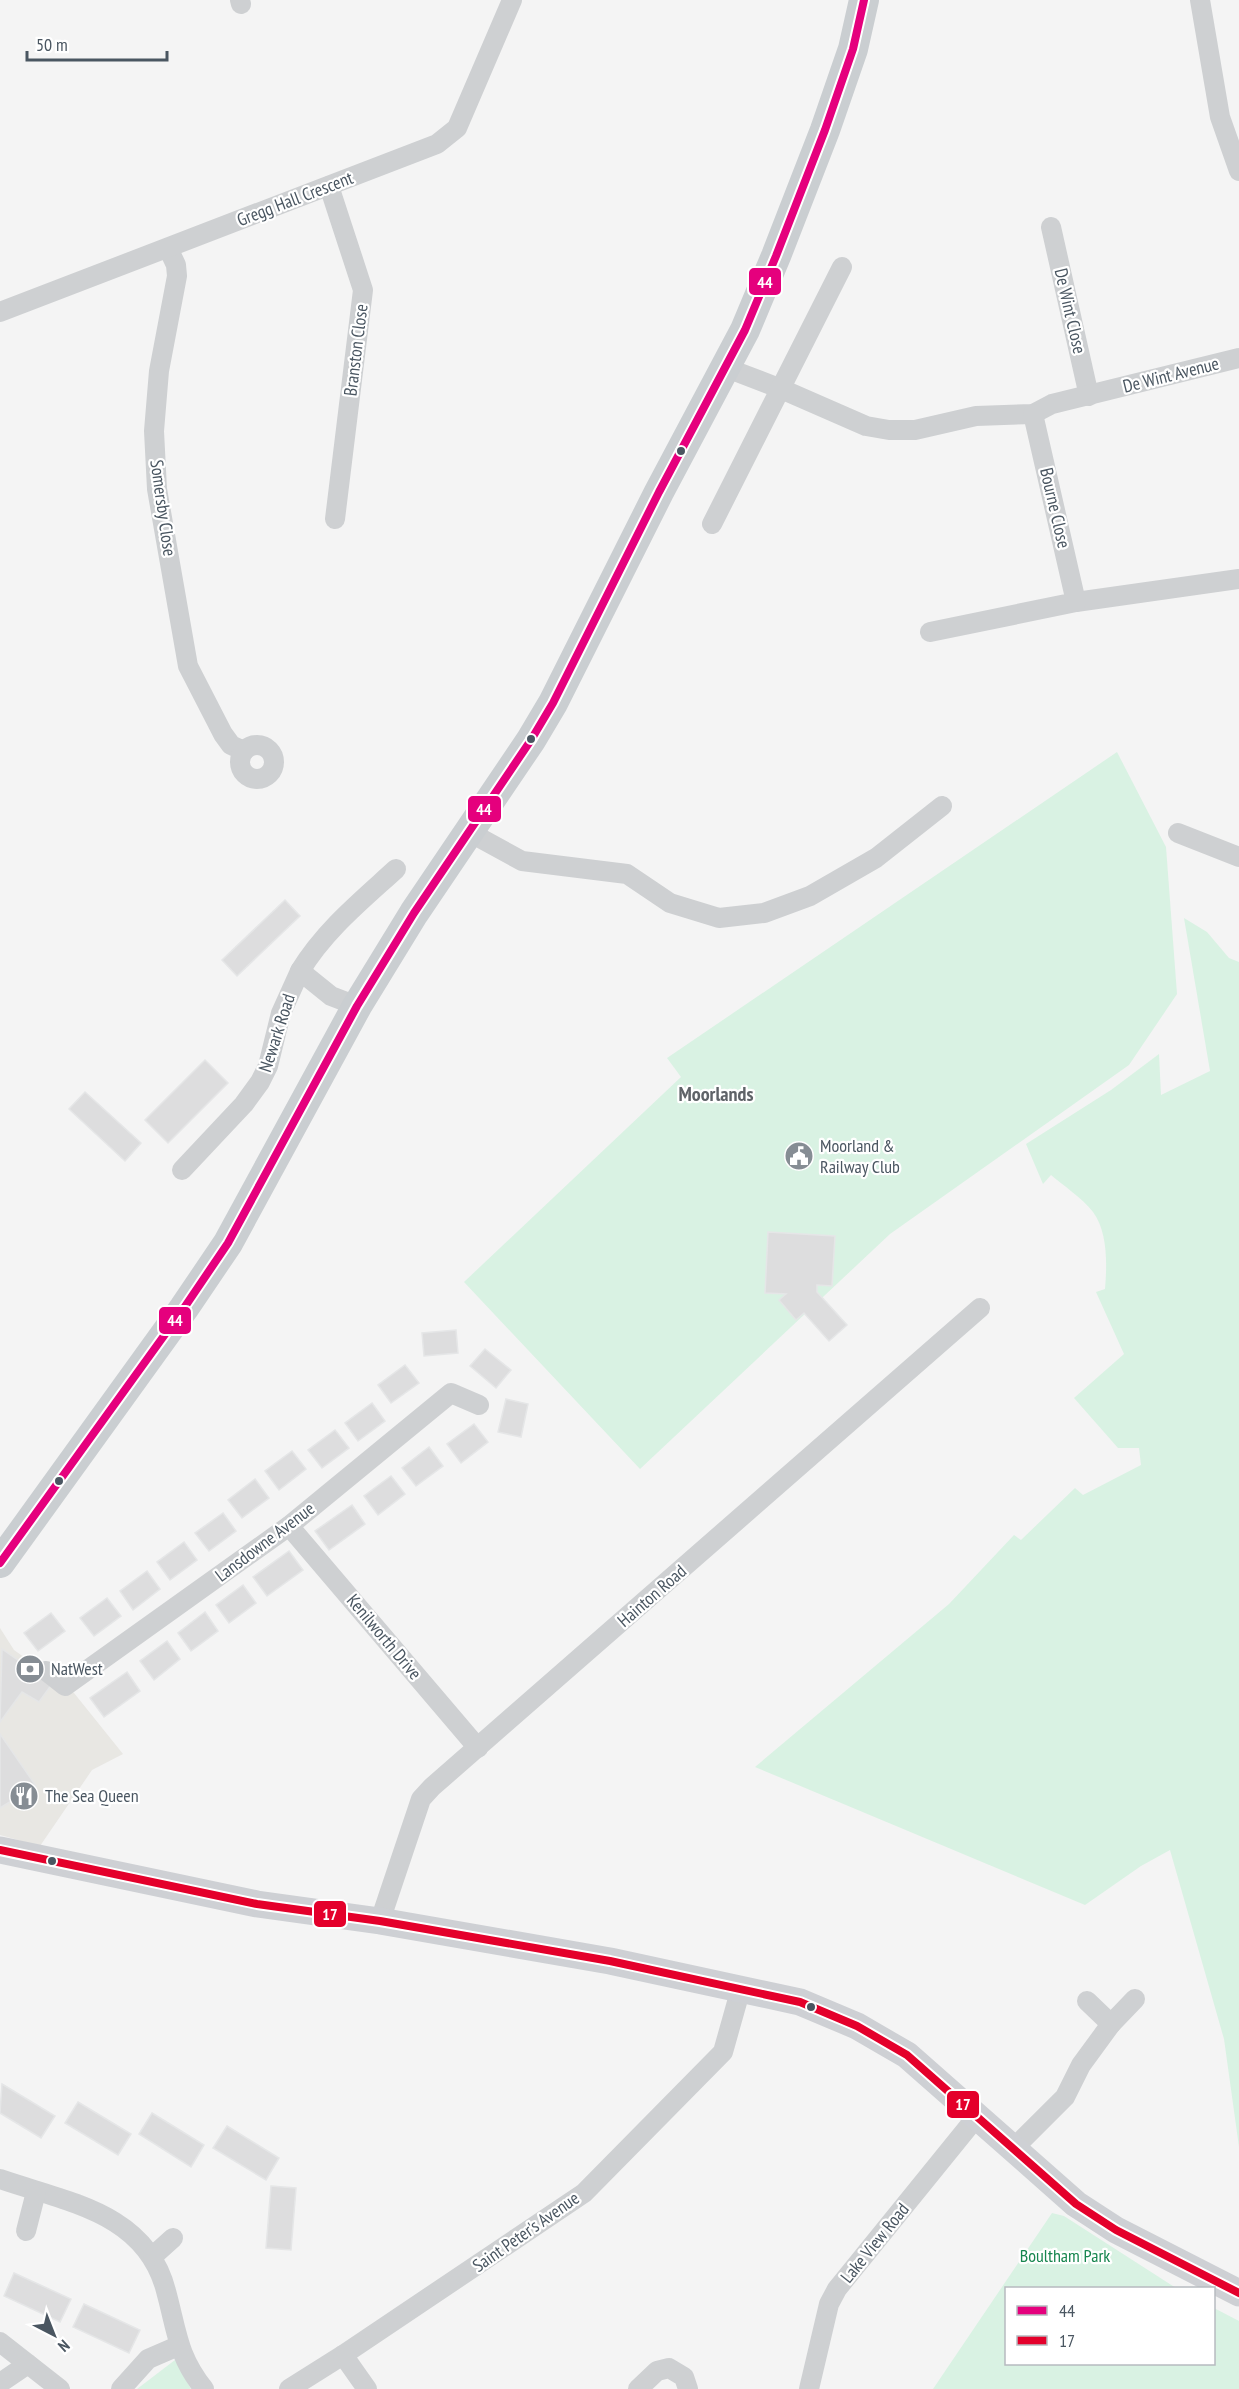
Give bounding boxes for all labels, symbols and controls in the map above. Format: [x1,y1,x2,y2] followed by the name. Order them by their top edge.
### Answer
[27,24,166,62] scale bar
[36,33,68,56] text: 50 m
[234,166,356,231] street label: Gregg Hall Crescent
[1050,266,1091,356] street label: De Wint Close
[748,267,782,296] line badge: 44
[757,272,773,292] text: 44
[338,303,373,397] street label: Branston Close
[1120,351,1221,398] street label: De Wint Avenue
[675,445,687,457] unlabelled marker
[145,458,182,558] street label: Somersby Close
[1035,465,1076,550] street label: Bourne Close
[525,733,537,745] unlabelled marker
[467,795,502,823] line badge: 44
[476,799,492,819] text: 44
[253,991,300,1075] street label: Newark Road
[679,1081,753,1107] district label: Moorlands
[820,1134,900,1178] place label: Moorland & Railway Club
[783,1140,815,1172] public building icon: Moorland & Railway Club
[158,1306,192,1335] line badge: 44
[167,1310,183,1330] text: 44
[53,1475,65,1487] unlabelled marker
[210,1497,319,1586] street label: Lansdowne Avenue
[613,1559,691,1632] street label: Hainton Road
[342,1589,427,1684] street label: Kenilworth Drive
[14,1653,46,1685] bank icon: NatWest
[51,1657,103,1680] place label: NatWest
[8,1780,40,1812] restaurant icon: The Sea Queen
[45,1784,139,1807] place label: The Sea Queen
[46,1855,58,1867] unlabelled marker
[313,1900,347,1928] line badge: 17
[322,1904,338,1924] text: 17
[805,2001,817,2013] unlabelled marker
[946,2090,980,2119] line badge: 17
[955,2094,971,2114] text: 17
[468,2186,583,2277] street label: Saint Peter's Avenue
[835,2198,914,2287] street label: Lake View Road
[1020,2244,1110,2267] park label: Boultham Park
[1005,2287,1215,2365] legend
[1059,2299,1075,2322] text: 44
[24,2305,84,2365] north arrow
[1059,2329,1075,2352] text: 17
[54,2336,74,2356] text: N

